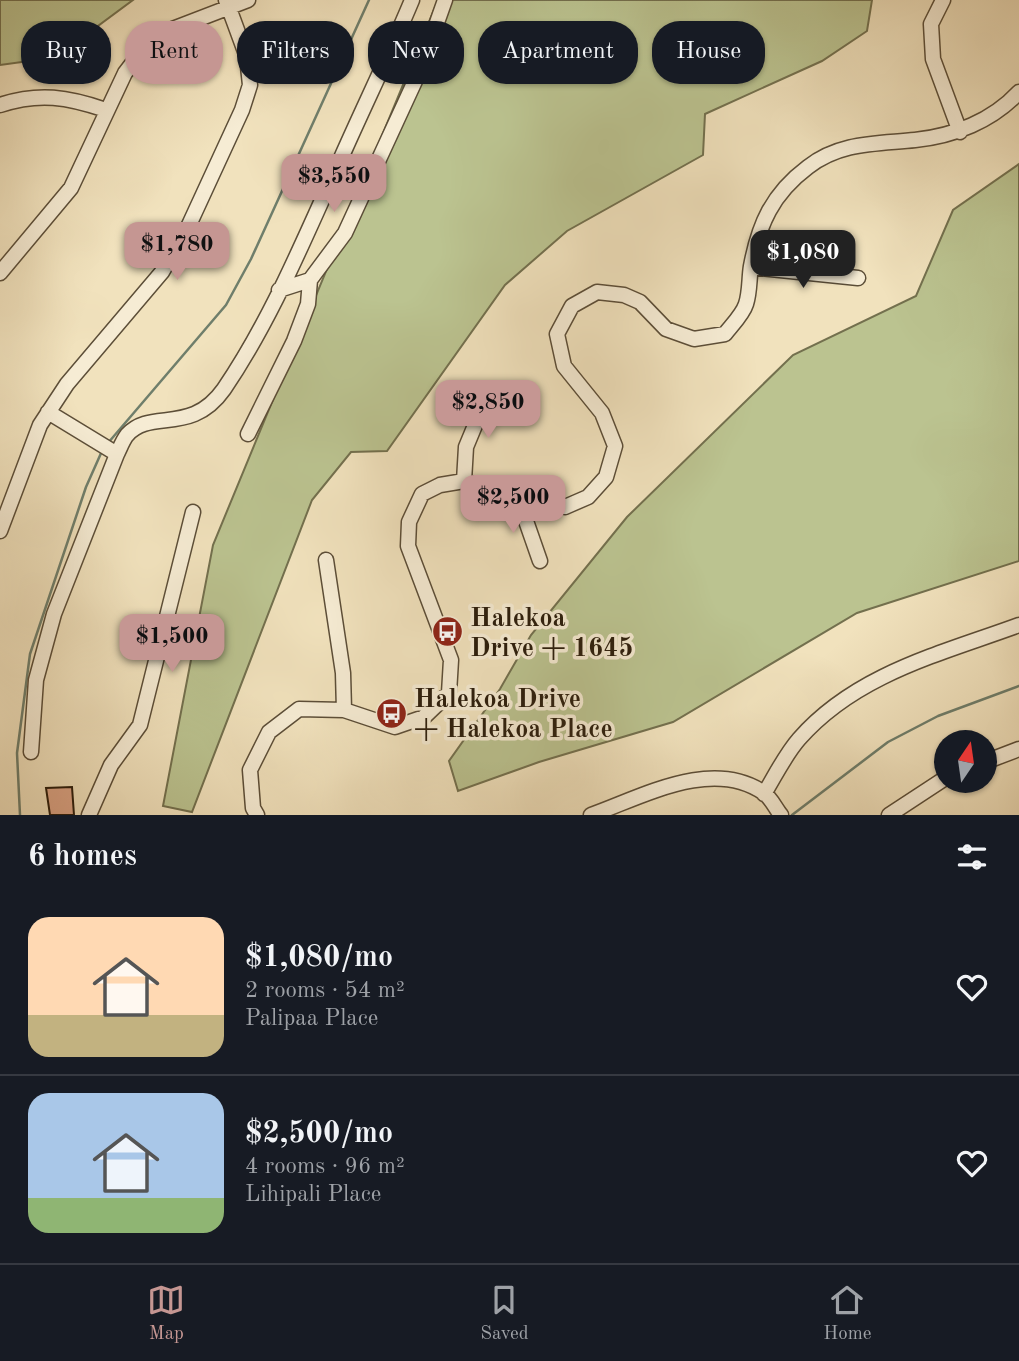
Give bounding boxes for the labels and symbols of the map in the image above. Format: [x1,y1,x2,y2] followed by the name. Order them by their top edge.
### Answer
[277,154,391,214] pin: $3,550
[120,222,234,282] pin: $1,780
[746,230,860,290] pin: $1,080
[431,380,545,440] pin: $2,850
[456,476,570,535] pin: $2,500
[470,606,633,662] place label: Halekoa Drive + 1645
[115,614,229,674] pin: $1,500
[430,615,464,649] bus stop icon: Halekoa Drive + 1645
[414,687,613,743] place label: Halekoa Drive + Halekoa Place
[374,696,408,730] bus stop icon: Halekoa Drive + Halekoa Place
[934,730,998,793] north arrow

